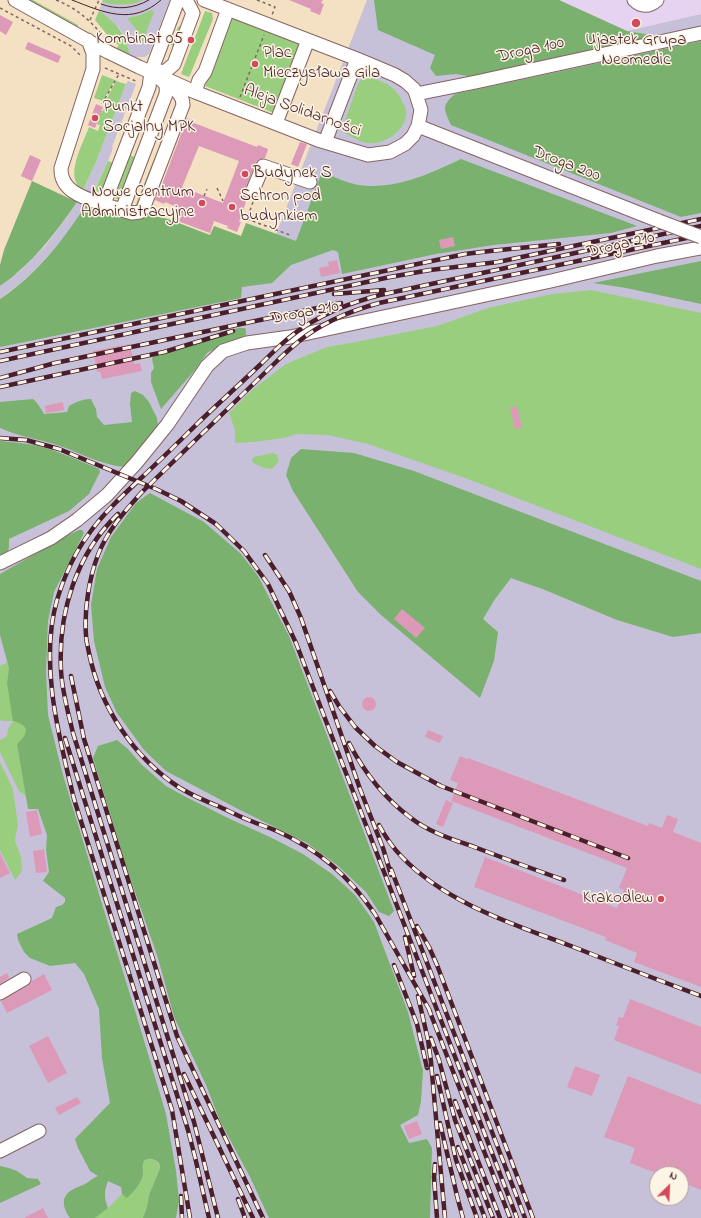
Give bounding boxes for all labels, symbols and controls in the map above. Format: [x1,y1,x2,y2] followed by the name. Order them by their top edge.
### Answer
[630,17,642,29] marker: Ujastek Grupa Neomedic
[96,30,183,50] place label: Kombinat 05
[585,31,687,71] place label: Ujastek Grupa Neomedic
[496,33,566,69] street label: Droga 100
[186,35,196,45] marker: Kombinat 05
[263,44,380,84] place label: Plac Mieczysława Gila
[250,59,260,69] marker: Plac Mieczysława Gila
[241,81,363,143] street label: Aleja Solidarności
[103,98,195,138] place label: Punkt Socjalny MPK
[90,113,100,123] marker: Punkt Socjalny MPK
[529,143,603,187] street label: Droga 200
[253,164,332,184] place label: Budynek S
[240,169,250,179] marker: Budynek S
[81,183,194,223] place label: Nowe Centrum Administracyjne
[240,187,321,227] place label: Schron pod budynkiem
[197,198,207,208] marker: Nowe Centrum Administracyjne
[227,202,237,212] marker: Schron pod budynkiem
[585,228,657,264] street label: Droga 210
[269,297,341,331] street label: Droga 210
[583,889,653,909] place label: Krakodlew
[656,894,666,904] marker: Krakodlew
[649,1166,689,1206] north arrow
[667,1167,680,1185] text: N

